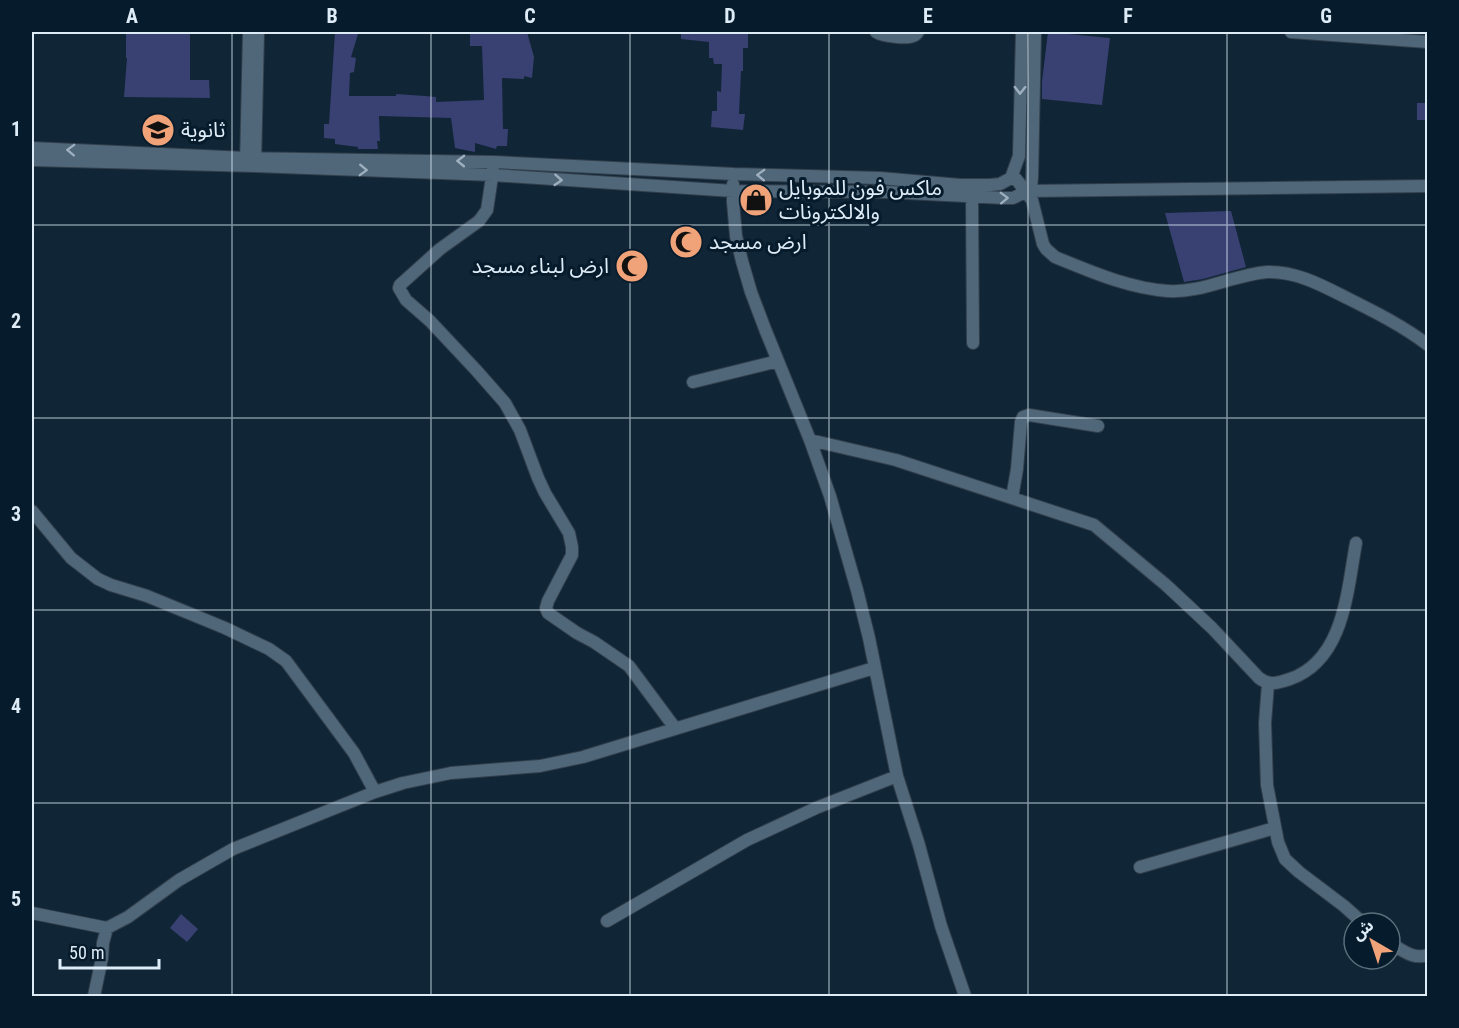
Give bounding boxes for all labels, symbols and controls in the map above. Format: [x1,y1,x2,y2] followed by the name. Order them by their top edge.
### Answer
[126,4,138,28] text: A
[326,4,338,28] text: B
[524,4,536,28] text: C
[724,4,736,28] text: D
[923,4,933,28] text: E
[1123,4,1133,28] text: F
[1320,4,1332,28] text: G
[1014,85,1027,94] one-way arrow
[140,112,176,148] school or university icon: ثانوية
[11,117,21,141] text: 1
[181,118,225,142] place label: ثانوية
[66,144,75,157] one-way arrow
[456,155,465,167] one-way arrow
[358,164,367,177] one-way arrow
[756,168,765,181] one-way arrow
[553,173,562,186] one-way arrow
[779,176,942,224] place label: ماكس فون للموبايل والالكترونات
[738,182,774,218] shop icon: ماكس فون للموبايل والالكترونات
[999,191,1008,204] one-way arrow
[668,224,704,260] mosque icon: ارض مسجد
[709,230,807,254] place label: ارض مسجد
[614,248,650,284] mosque icon: ارض لبناء مسجد
[472,254,609,278] place label: ارض لبناء مسجد
[11,309,21,333] text: 2
[11,502,21,526] text: 3
[11,694,21,718] text: 4
[11,887,21,911] text: 5
[1342,911,1402,971] north arrow
[1348,915,1377,944] text: ش
[60,932,159,970] scale bar
[69,942,104,963] text: 50 m

